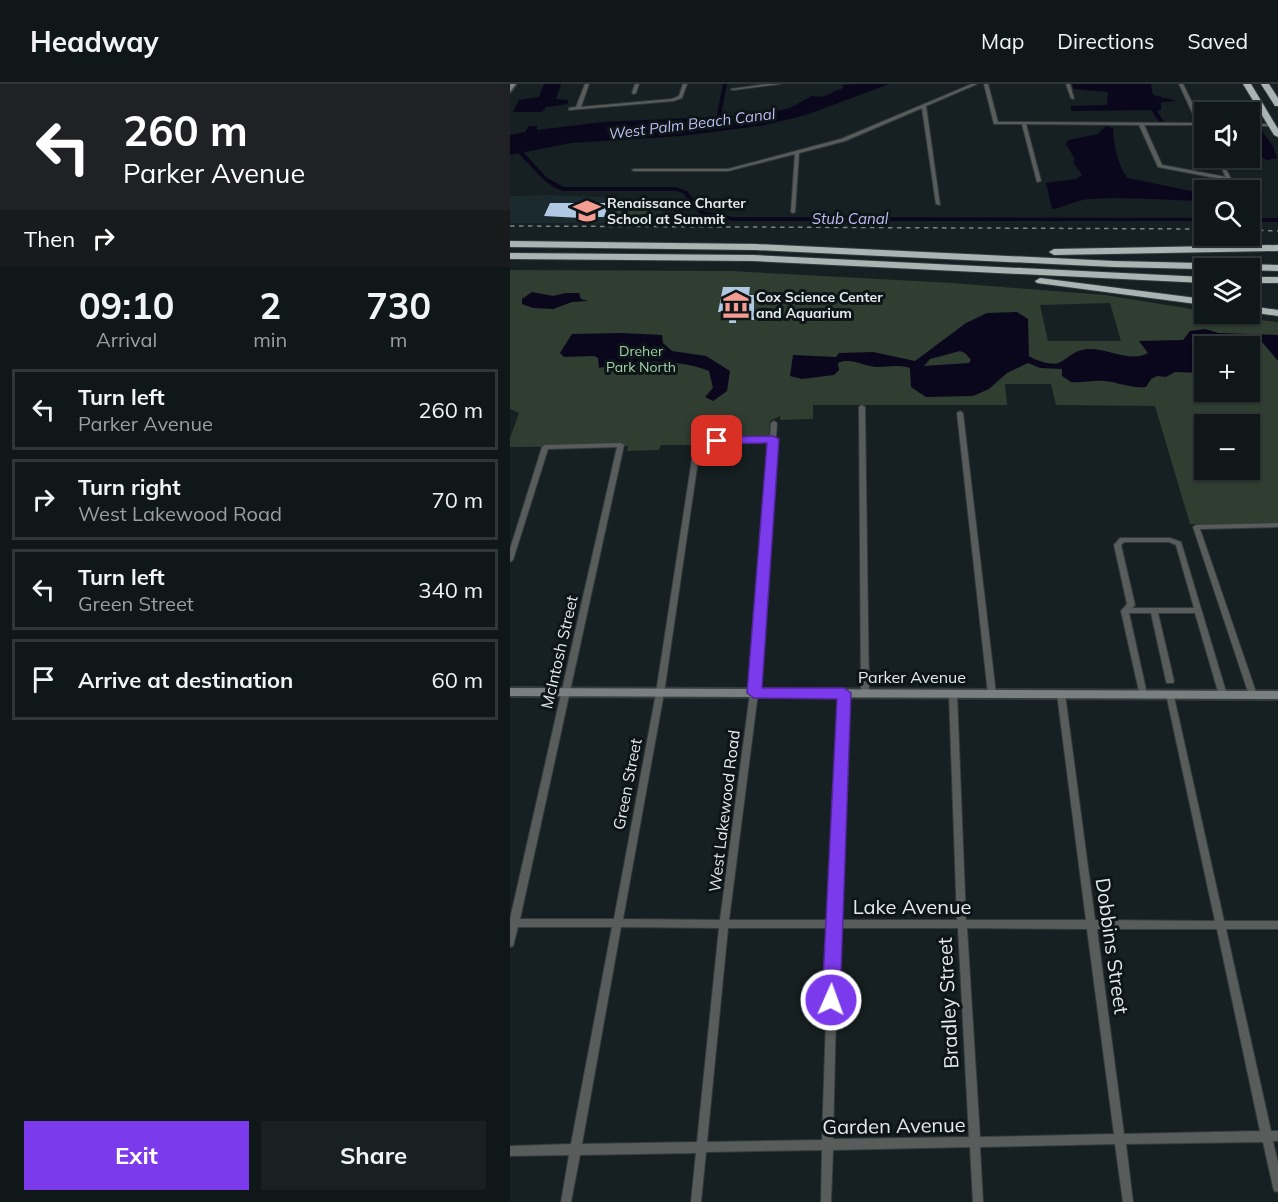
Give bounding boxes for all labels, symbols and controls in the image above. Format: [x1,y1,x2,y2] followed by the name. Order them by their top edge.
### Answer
[30,24,159,59] text: Headway
[981,28,1024,54] text: Map
[1057,28,1154,54] text: Directions
[1187,28,1248,54] text: Saved
[1194,102,1260,480] map controls
[1194,102,1260,168] button: sound
[123,104,248,157] text: 260 m
[608,104,777,143] water label: West Palm Beach Canal
[24,108,102,186] icon: left
[123,156,305,190] text: Parker Avenue
[1194,180,1260,246] button: search
[607,194,746,228] place label: Renaissance Charter School at Summit
[572,196,602,226] school or university icon: Renaissance Charter School at Summit
[812,209,889,228] water label: Stub Canal
[87,222,120,255] icon: right
[24,225,75,253] text: Then
[1194,258,1260,324] button: layers
[79,283,174,328] text: 09:10
[259,283,281,328] text: 2
[366,283,431,328] text: 730
[756,288,883,322] place label: Cox Science Center and Aquarium
[721,290,751,320] museum icon: Cox Science Center and Aquarium
[96,327,157,352] text: Arrival
[253,327,287,352] text: min
[390,327,407,352] text: m
[1194,336,1260,402] button: +
[606,342,676,376] park label: Dreher Park North
[78,383,165,411] text: Turn left
[27,393,60,426] icon: left
[418,396,483,424] text: 260 m
[78,411,213,436] text: Parker Avenue
[1194,414,1260,480] button: −
[691,415,742,466] pin
[700,424,733,457] icon: arrive
[78,473,181,501] text: Turn right
[27,483,60,516] icon: right
[432,486,483,514] text: 70 m
[78,501,282,526] text: West Lakewood Road
[78,563,165,591] text: Turn left
[27,573,60,606] icon: left
[418,576,483,604] text: 340 m
[78,591,194,616] text: Green Street
[536,593,582,711] street label: McIntosh Street
[27,663,60,696] icon: arrive
[78,666,293,694] text: Arrive at destination
[432,666,483,694] text: 60 m
[858,667,966,687] street label: Parker Avenue
[704,729,744,893] street label: West Lakewood Road
[608,736,646,831] street label: Green Street
[1091,876,1134,1016] street label: Dobbins Street
[853,894,971,919] street label: Lake Avenue
[932,937,963,1069] street label: Bradley Street
[799,968,863,1032] position arrow
[822,1112,966,1139] street label: Garden Avenue
[24,1121,249,1190] button: Exit
[261,1121,486,1190] button: Share

